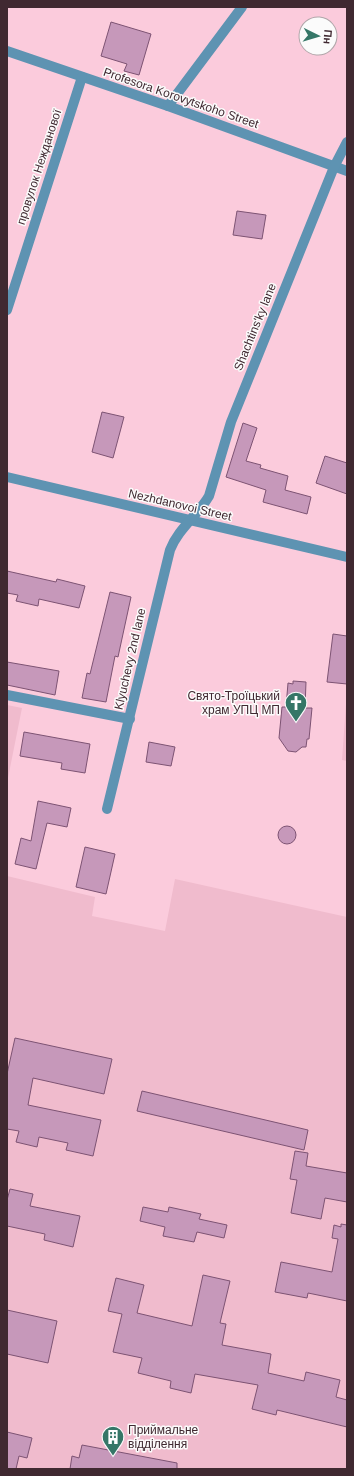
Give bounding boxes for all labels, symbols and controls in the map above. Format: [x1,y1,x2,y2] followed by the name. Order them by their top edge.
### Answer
[298,16,338,56] north arrow
[321,29,335,45] text: Пн
[101,65,261,131] street label: Profesora Korovytskoho Street
[14,107,64,226] street label: провулок Нежданової
[231,281,279,373] street label: Shachtins'ky lane
[127,486,234,524] street label: Nezhdanovoi Street
[111,606,149,711] street label: Klyuchevy 2nd lane
[187,689,280,717] place label: Свято-Троїцький храм УПЦ МП
[283,690,309,723] church icon: Свято-Троїцький храм УПЦ МП
[128,1423,199,1451] place label: Приймальне відділення
[100,1424,126,1457] building icon: Приймальне відділення

